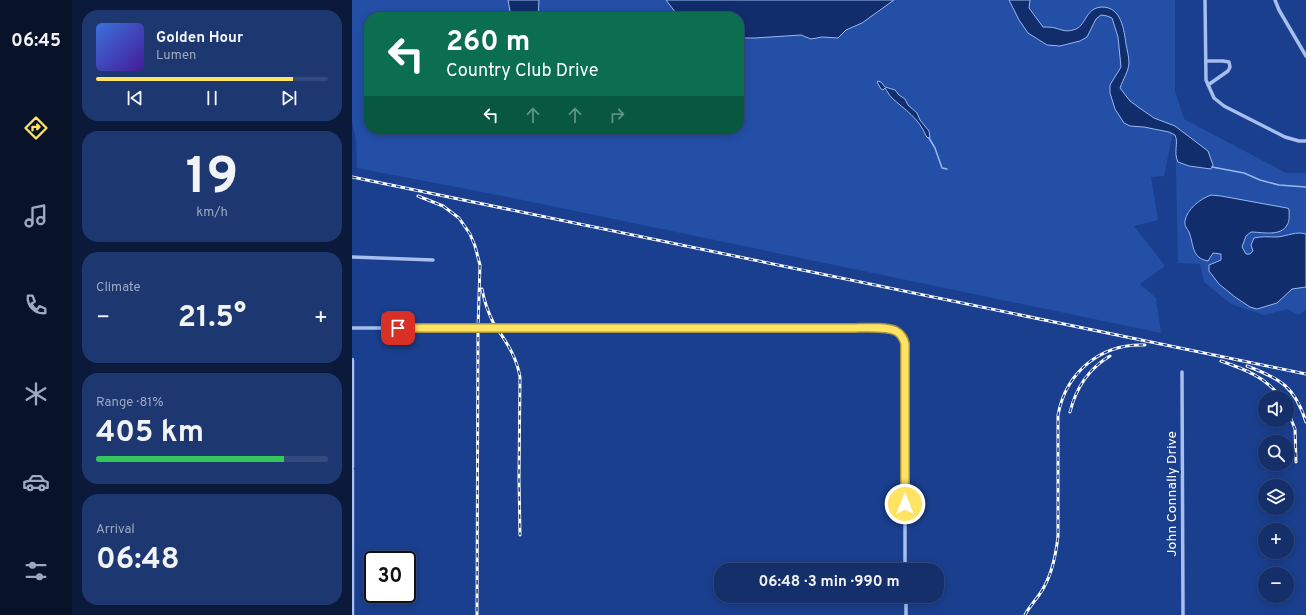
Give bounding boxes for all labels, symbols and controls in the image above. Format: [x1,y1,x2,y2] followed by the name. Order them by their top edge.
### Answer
[446,25,530,61] text: 260 m
[380,28,432,80] icon: left
[156,29,243,48] text: Golden Hour
[11,30,61,53] text: 06:45
[156,48,196,64] text: Lumen
[446,60,598,83] text: Country Club Drive
[124,87,146,109] icon: previous
[201,87,223,109] icon: pause
[278,87,300,109] icon: next
[480,104,502,126] icon: left
[522,104,544,126] icon: ahead
[564,104,586,126] icon: ahead
[606,104,628,126] icon: right
[22,114,50,142] icon: directions
[186,146,238,212] text: 19
[22,202,50,230] icon: music
[196,205,228,221] text: km/h
[96,280,141,296] text: Climate
[22,291,50,319] icon: phone
[178,300,246,337] text: 21.5°
[96,305,110,332] text: −
[314,305,328,332] text: +
[381,311,415,345] pin
[387,317,409,339] icon: arrive
[22,380,50,408] icon: climate
[1258,391,1294,603] map controls
[1258,391,1294,427] button: sound
[96,395,163,411] text: Range · 81%
[96,415,204,452] text: 405 km
[1164,431,1181,557] street label: John Connally Drive
[1258,435,1294,471] button: search
[22,468,50,496] icon: car
[1258,479,1294,515] button: layers
[884,483,926,525] position arrow
[96,522,135,538] text: Arrival
[1258,523,1294,559] button: +
[96,542,180,579] text: 06:48
[364,551,416,603] speed limit sign: 30
[22,557,50,585] icon: filters
[1258,567,1294,603] button: −
[758,573,900,592] text: 06:48 · 3 min · 990 m

